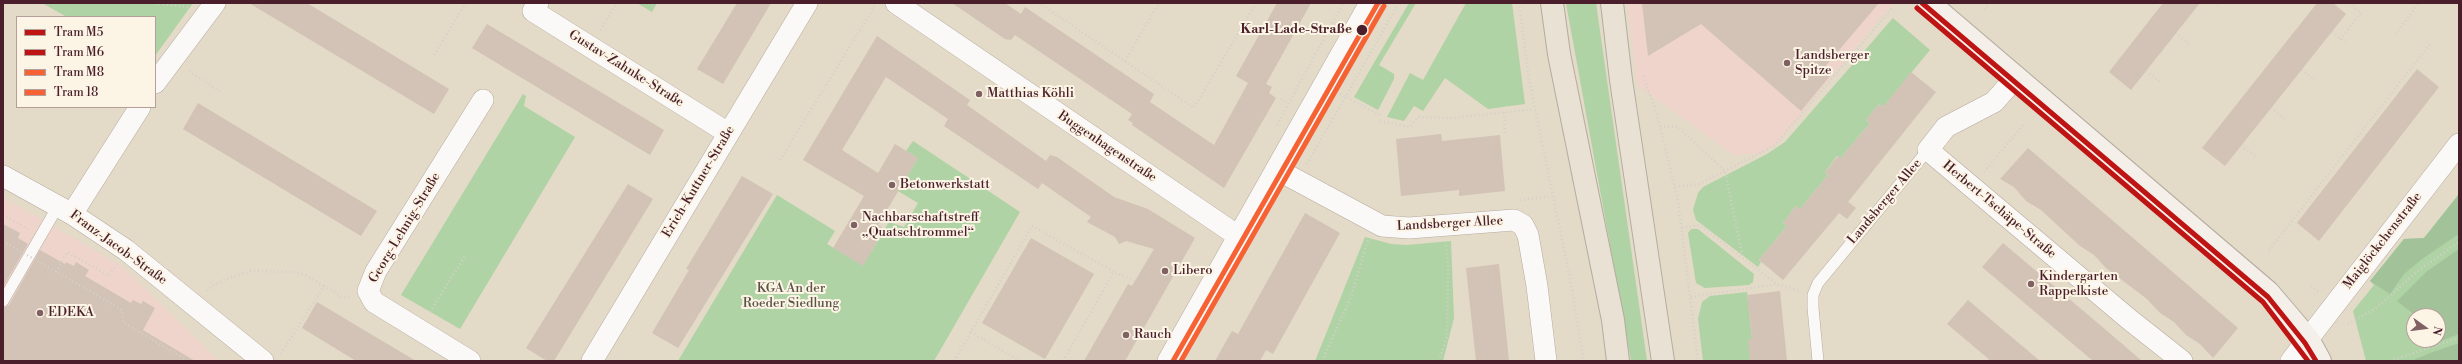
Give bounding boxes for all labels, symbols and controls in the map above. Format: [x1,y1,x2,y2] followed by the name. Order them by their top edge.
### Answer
[16,16,156,108] legend
[1240,22,1352,38] place label: Karl-Lade-Straße
[1355,23,1369,37] marker: Karl-Lade-Straße
[54,25,103,40] text: Tram M5
[566,27,686,111] street label: Gustav-Zahnke-Straße
[54,45,104,60] text: Tram M6
[1795,48,1869,79] place label: Landsberger Spitze
[1782,58,1792,68] marker: Landsberger Spitze
[54,65,104,80] text: Tram M8
[54,85,98,100] text: Tram 18
[987,86,1074,102] place label: Matthias Köhli
[974,89,984,99] marker: Matthias Köhli
[1055,108,1159,186] street label: Buggenhagenstraße
[659,123,739,241] street label: Erich-Kuttner-Straße
[1845,156,1925,248] street label: Landsberger Allee
[1939,158,2059,262] street label: Herbert-Tschäpe-Straße
[366,170,444,286] street label: Georg-Lehnig-Straße
[900,177,990,193] place label: Betonwerkstatt
[887,180,897,190] marker: Betonwerkstatt
[2340,190,2426,292] street label: Maiglöckchenstraße
[66,208,170,288] street label: Franz-Jacob-Straße
[862,210,979,241] place label: Nachbarschaftstreff „Quatschtrommel“
[1396,213,1504,235] street label: Landsberger Allee
[849,220,859,230] marker: Nachbarschaftstreff „Quatschtrommel“
[1173,263,1213,279] place label: Libero
[1160,266,1170,276] marker: Libero
[2039,269,2118,300] place label: Kindergarten Rappelkiste
[2026,279,2036,289] marker: Kindergarten Rappelkiste
[743,281,839,312] park label: KGA An der Roeder Siedlung
[48,305,94,321] place label: EDEKA
[35,308,45,318] marker: EDEKA
[2406,308,2446,348] north arrow
[2429,325,2445,337] text: N
[1134,327,1171,343] place label: Rauch
[1121,330,1131,340] marker: Rauch

